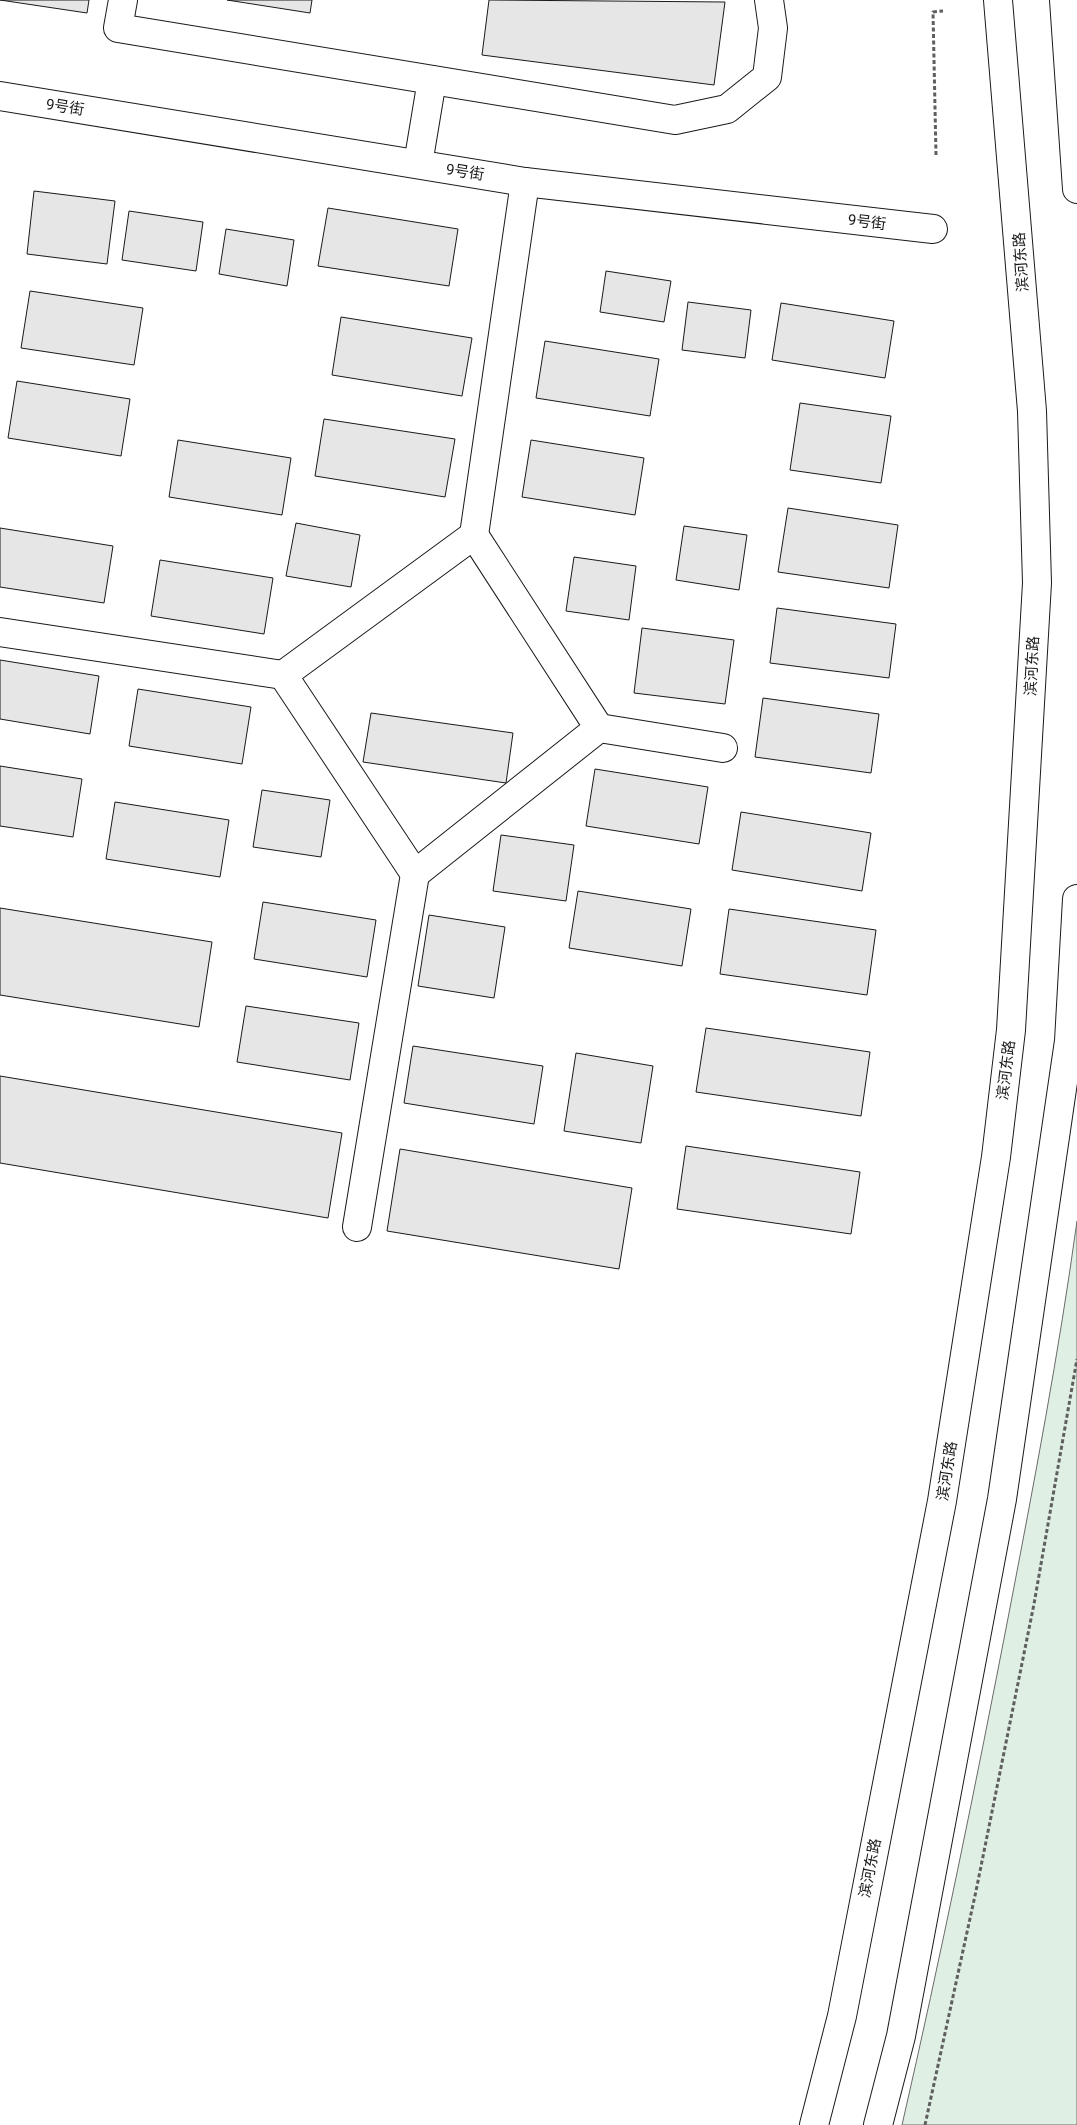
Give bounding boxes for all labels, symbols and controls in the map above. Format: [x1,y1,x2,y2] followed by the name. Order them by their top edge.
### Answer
[45,95,85,119] street label: 9号街
[445,160,485,184] street label: 9号街
[847,211,887,233] street label: 9号街
[1010,231,1032,293] street label: 滨河东路
[1021,636,1043,696] street label: 滨河东路
[993,1039,1019,1101] street label: 滨河东路
[933,1440,961,1502] street label: 滨河东路
[855,1837,885,1899] street label: 滨河东路

